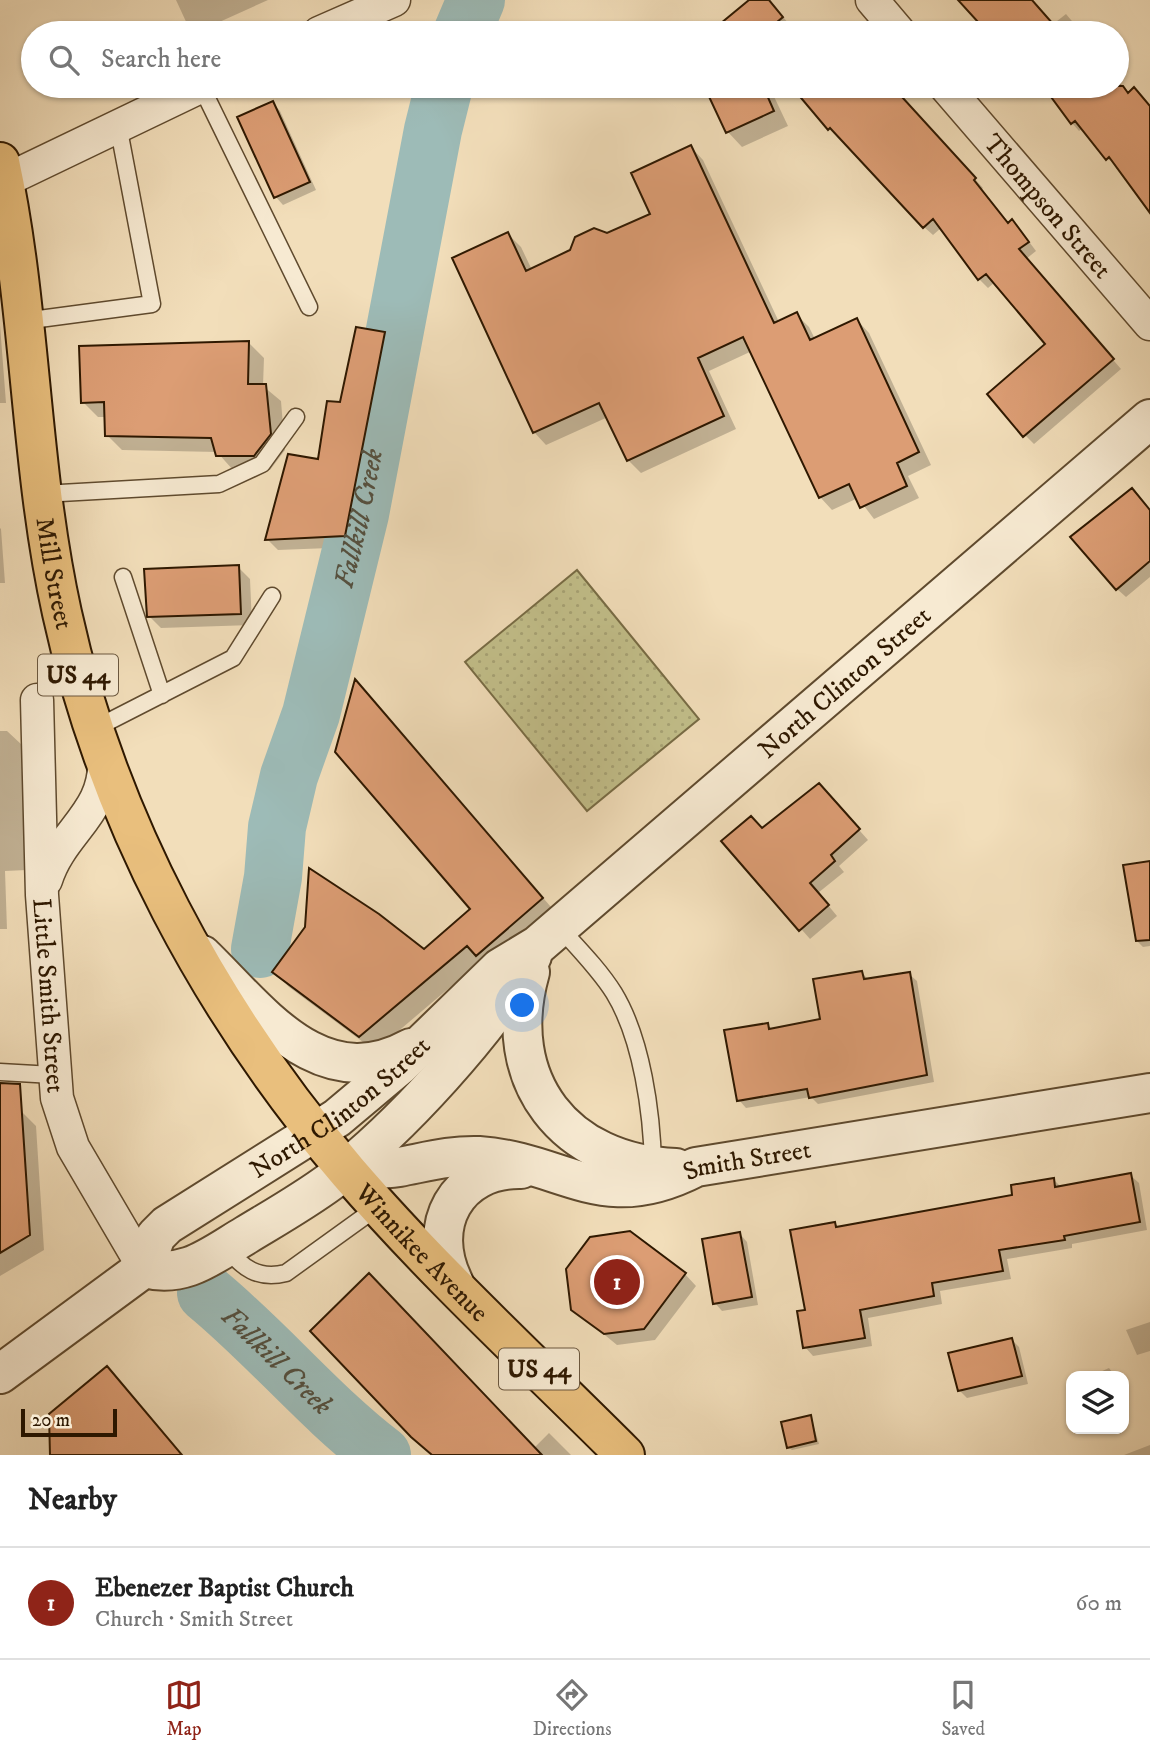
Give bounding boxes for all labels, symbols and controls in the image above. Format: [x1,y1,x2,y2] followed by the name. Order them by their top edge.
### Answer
[21,21,1129,98] search box
[45,41,83,79] icon: search
[101,43,221,76] text: Search here
[976,128,1118,286] street label: Thompson Street
[327,446,391,592] water label: Fallkill Creek
[27,515,80,633] street label: Mill Street
[752,600,938,767] street label: North Clinton Street
[38,654,118,696] road number: US 44
[24,897,72,1094] street label: Little Smith Street
[505,988,539,1022] your location
[244,1030,438,1187] street label: North Clinton Street
[678,1134,813,1189] street label: Smith Street
[347,1176,495,1329] street label: Winnikee Avenue
[594,1256,640,1308] pin: 1
[214,1299,340,1423] water label: Fallkill Creek
[499,1349,579,1390] road number: US 44
[1066,1371,1129,1434] map controls
[1066,1371,1129,1434] button: layers
[21,1406,117,1438] scale bar
[32,1409,70,1432] text: 20 m
[28,1482,117,1519] text: Nearby
[95,1572,354,1605] text: Ebenezer Baptist Church
[47,1589,55,1618] text: 1
[1075,1589,1122,1618] text: 60 m
[95,1605,293,1634] text: Church · Smith Street
[165,1676,203,1741] tab: Map
[533,1676,612,1741] tab: Directions
[941,1676,985,1741] tab: Saved

